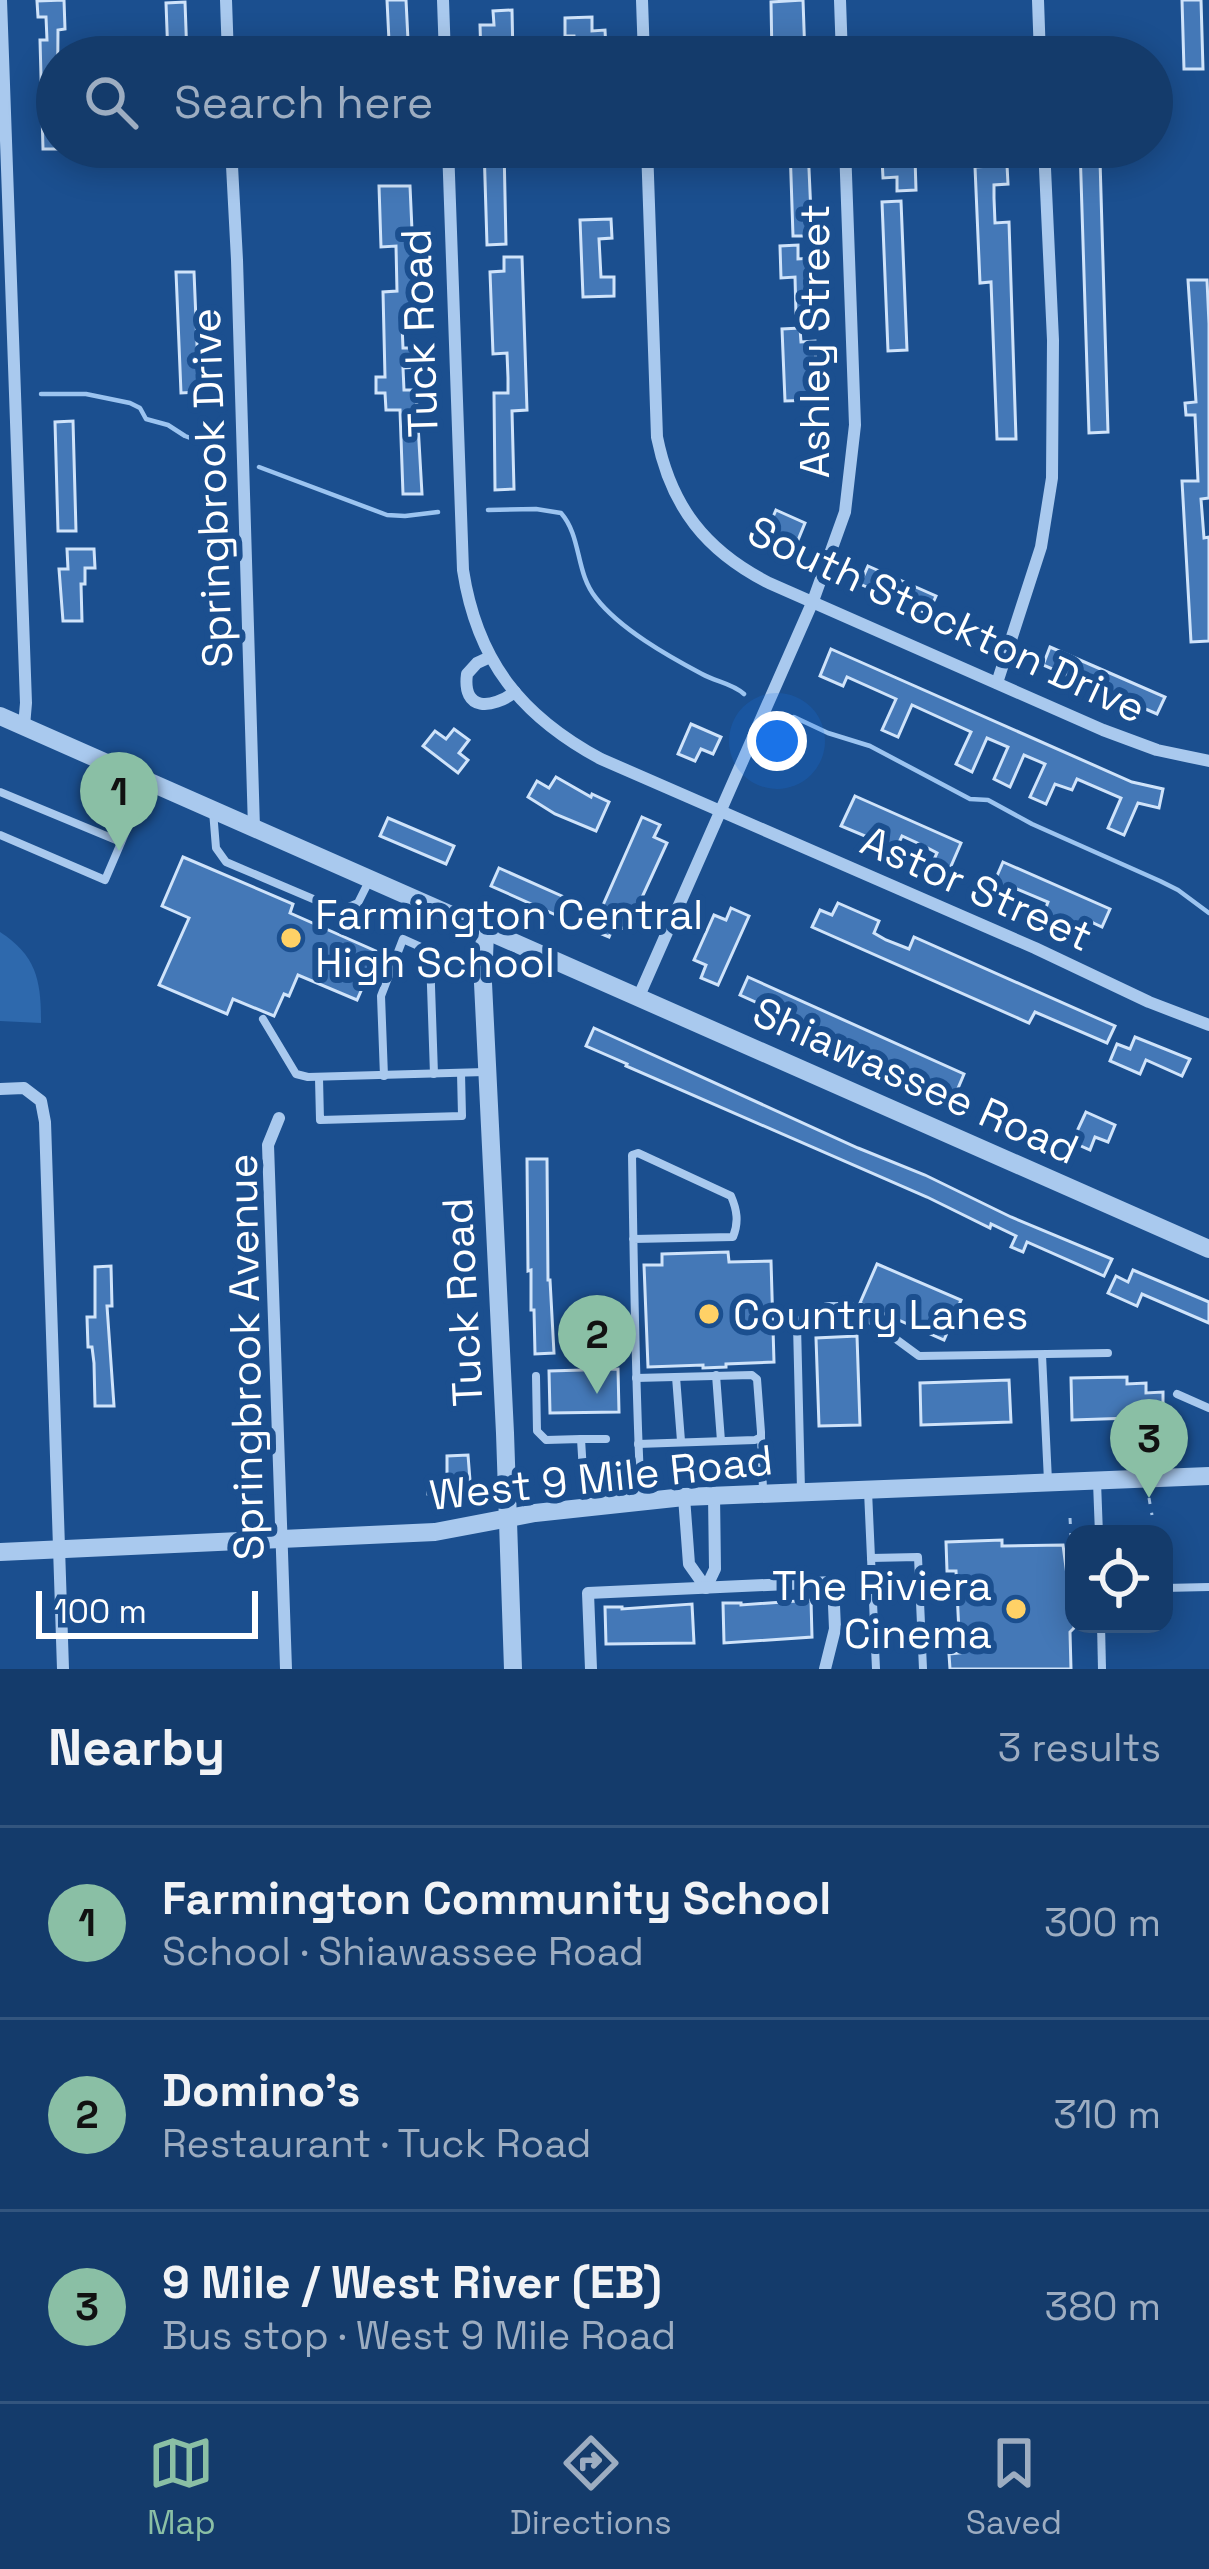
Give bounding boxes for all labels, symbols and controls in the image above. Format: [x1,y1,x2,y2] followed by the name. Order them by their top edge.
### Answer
[36,36,1173,168] search box
[78,69,144,135] icon: search
[174,74,433,131] text: Search here
[788,204,841,478] street label: Ashley Street
[389,228,450,438] street label: Tuck Road
[179,307,244,669] street label: Springbrook Drive
[739,504,1154,735] street label: South Stockton Drive
[747,711,807,771] your location
[80,752,158,851] pin: 1
[853,814,1101,963] street label: Astor Street
[315,888,703,989] place label: Farmington Central High School
[278,925,304,951] marker: Farmington Central High School
[745,985,1087,1176] street label: Shiawassee Road
[215,1153,276,1561] street label: Springbrook Avenue
[431,1196,494,1408] street label: Tuck Road
[733,1288,1028,1341] place label: Country Lanes
[558,1295,636,1394] pin: 2
[696,1301,722,1327] marker: Country Lanes
[1110,1399,1188,1498] pin: 3
[427,1433,775,1522] street label: West 9 Mile Road
[1065,1525,1173,1633] map controls
[1065,1525,1173,1633] button: locate
[772,1559,992,1660] place label: The Riviera Cinema
[36,1585,258,1638] scale bar
[54,1591,147,1633] text: 100 m
[1003,1596,1029,1622] marker: The Riviera Cinema
[48,1715,225,1780] text: Nearby
[998,1723,1161,1772] text: 3 results
[162,1870,831,1927] text: Farmington Community School
[78,1898,96,1947] text: 1
[1044,1898,1161,1947] text: 300 m
[162,1927,644,1976] text: School · Shiawassee Road
[162,2062,360,2119] text: Domino's
[75,2090,99,2139] text: 2
[1053,2090,1161,2139] text: 310 m
[162,2119,591,2168] text: Restaurant · Tuck Road
[162,2254,662,2311] text: 9 Mile / West River (EB)
[75,2282,99,2331] text: 3
[1045,2282,1161,2331] text: 380 m
[162,2311,676,2360] text: Bus stop · West 9 Mile Road
[147,2430,216,2544] tab: Map
[510,2430,672,2544] tab: Directions
[966,2430,1062,2544] tab: Saved

